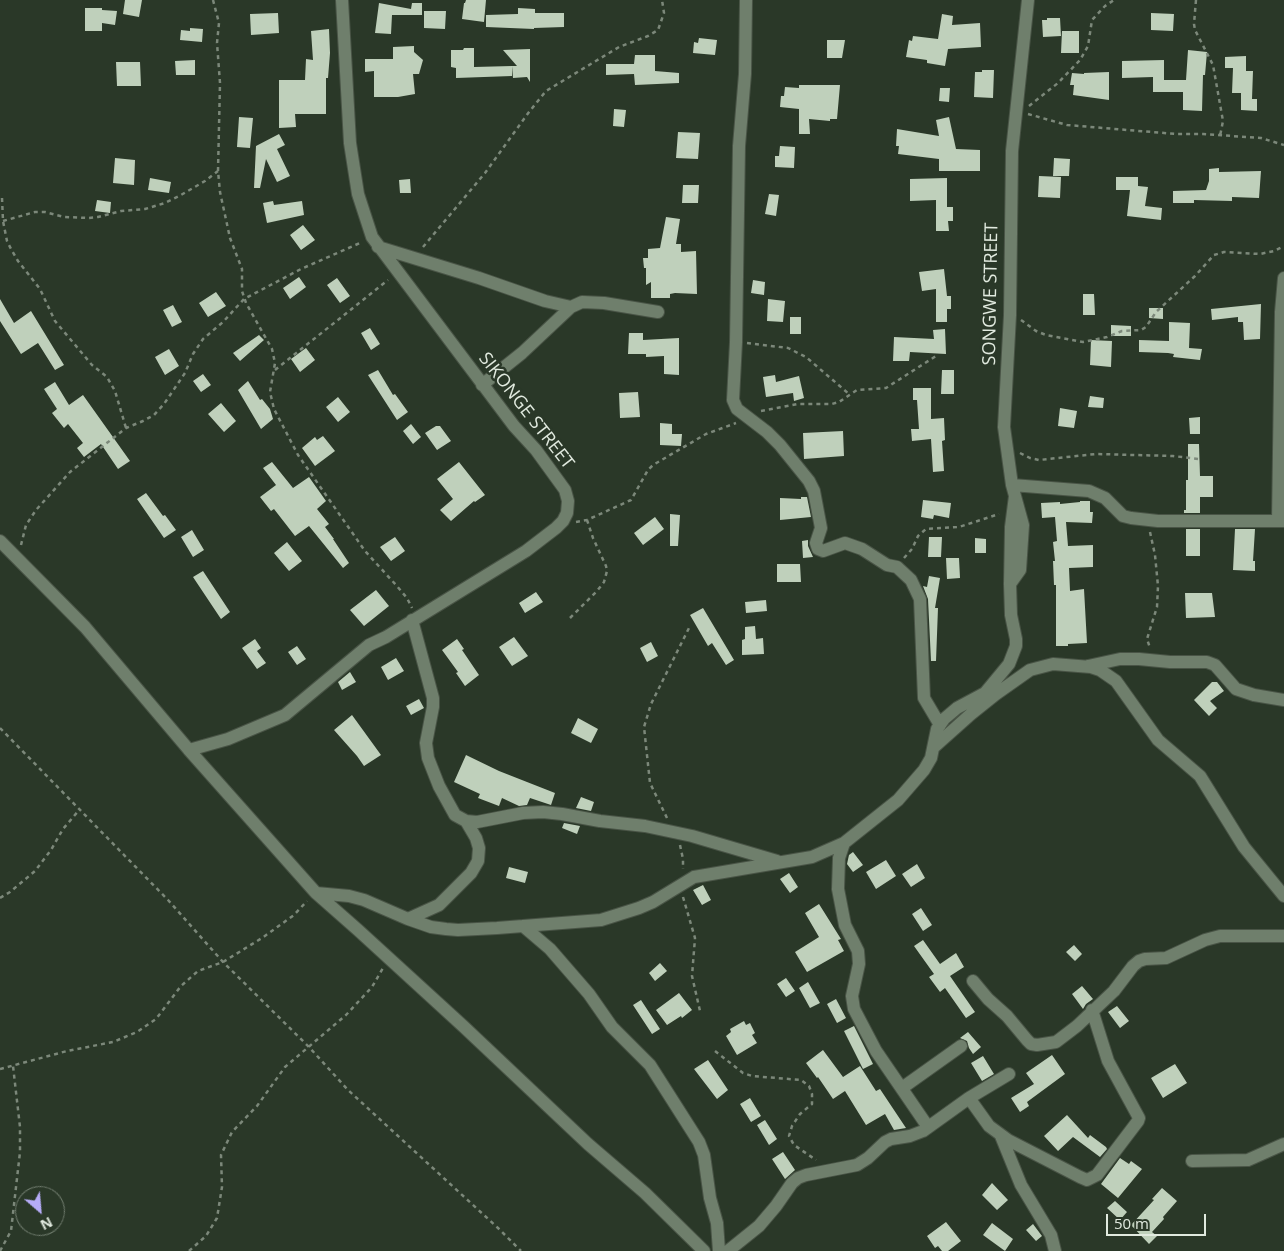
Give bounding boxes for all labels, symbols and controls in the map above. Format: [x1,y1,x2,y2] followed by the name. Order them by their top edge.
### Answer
[979,223,1003,365] street label: SONGWE STREET
[474,348,578,474] street label: SIKONGE STREET
[15,1186,65,1236] north arrow
[1109,1204,1209,1236] scale bar
[37,1213,56,1235] text: N
[1114,1213,1149,1233] text: 50 m

